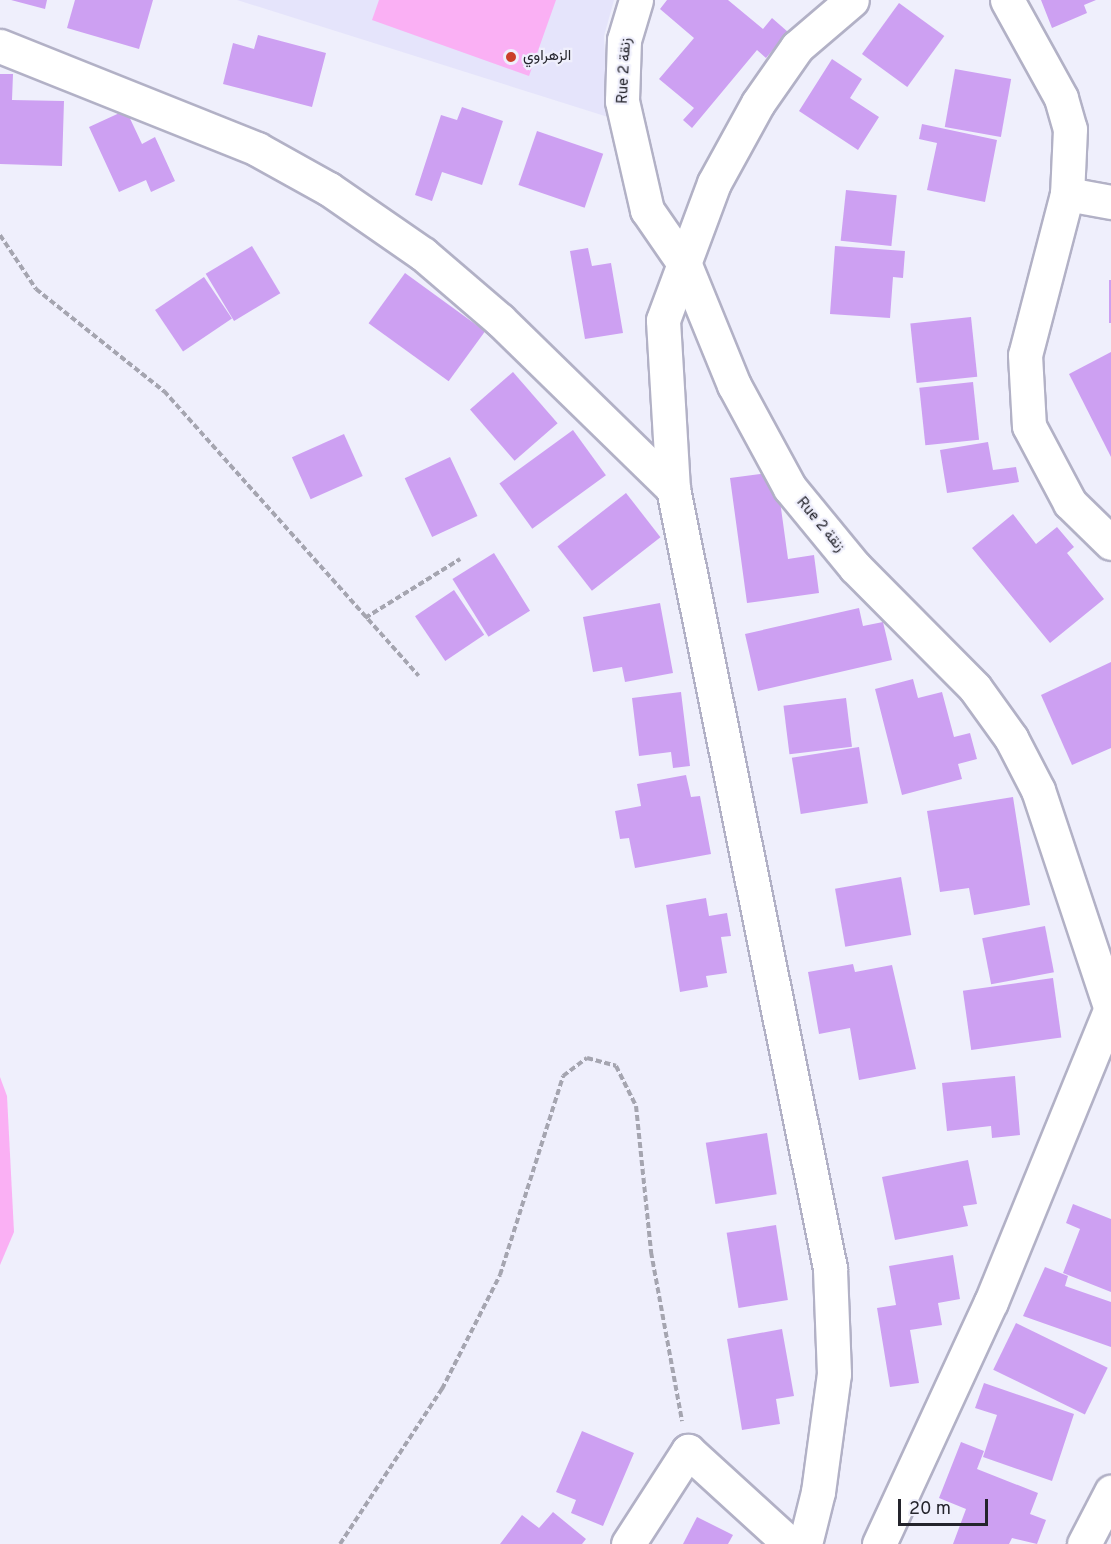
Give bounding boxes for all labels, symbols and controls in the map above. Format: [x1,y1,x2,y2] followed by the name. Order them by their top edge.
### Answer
[614,38,636,104] street label: Rue 2 زنقة
[523,48,571,66] place label: الزهراوي
[504,50,518,64] marker: الزهراوي
[792,494,848,556] street label: Rue 2 زنقة
[901,1487,991,1525] scale bar
[909,1498,951,1521] text: 20 m

